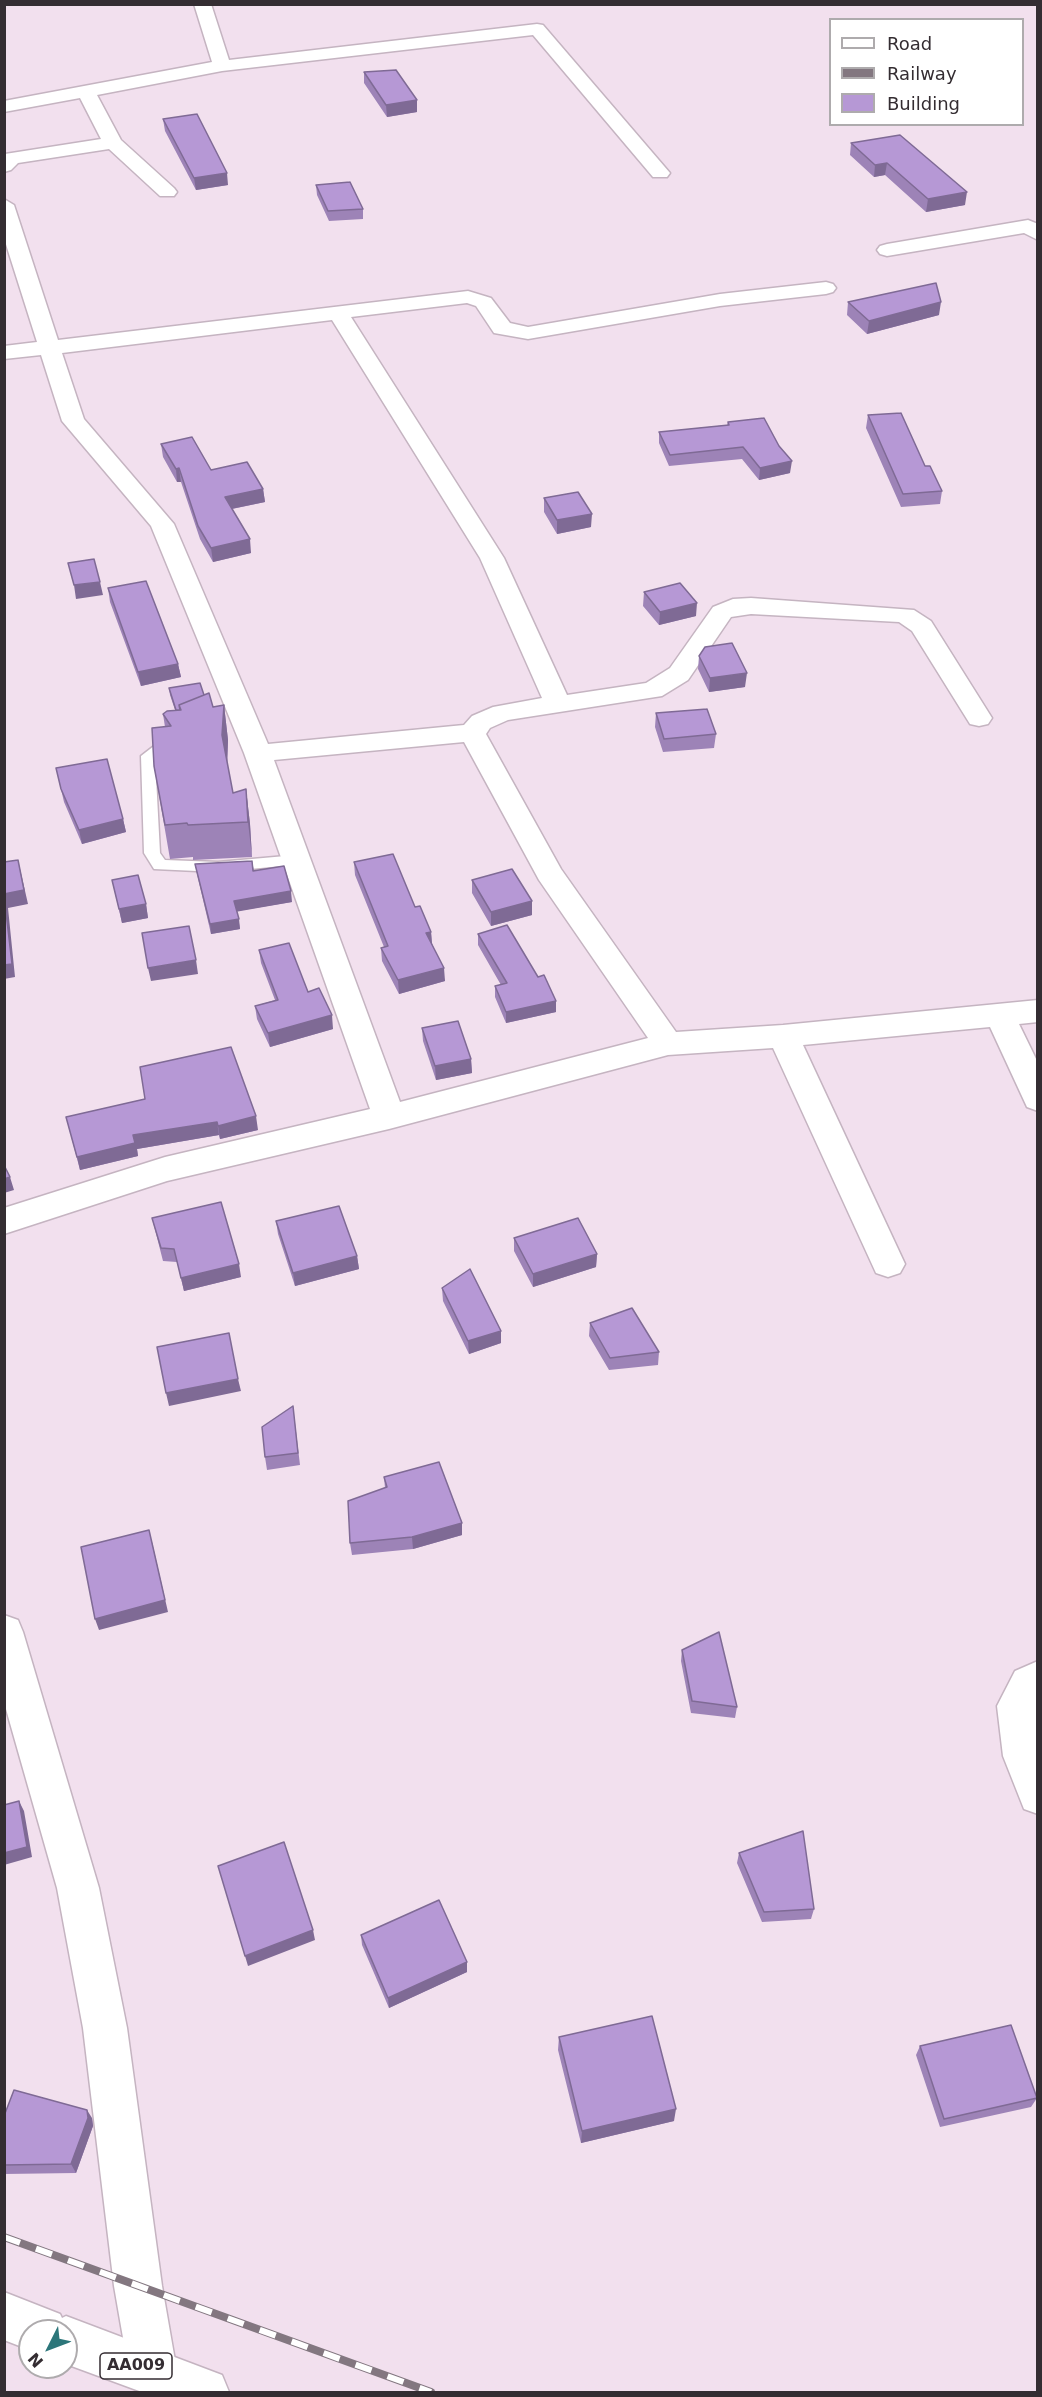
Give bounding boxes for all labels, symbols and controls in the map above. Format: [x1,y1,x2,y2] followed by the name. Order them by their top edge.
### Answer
[829,18,1024,126] legend
[887,33,932,54] text: Road
[887,63,957,84] text: Railway
[887,93,960,114] text: Building
[18,2319,78,2379] north arrow
[24,2349,47,2371] text: N
[100,2353,172,2379] road number: AA009

